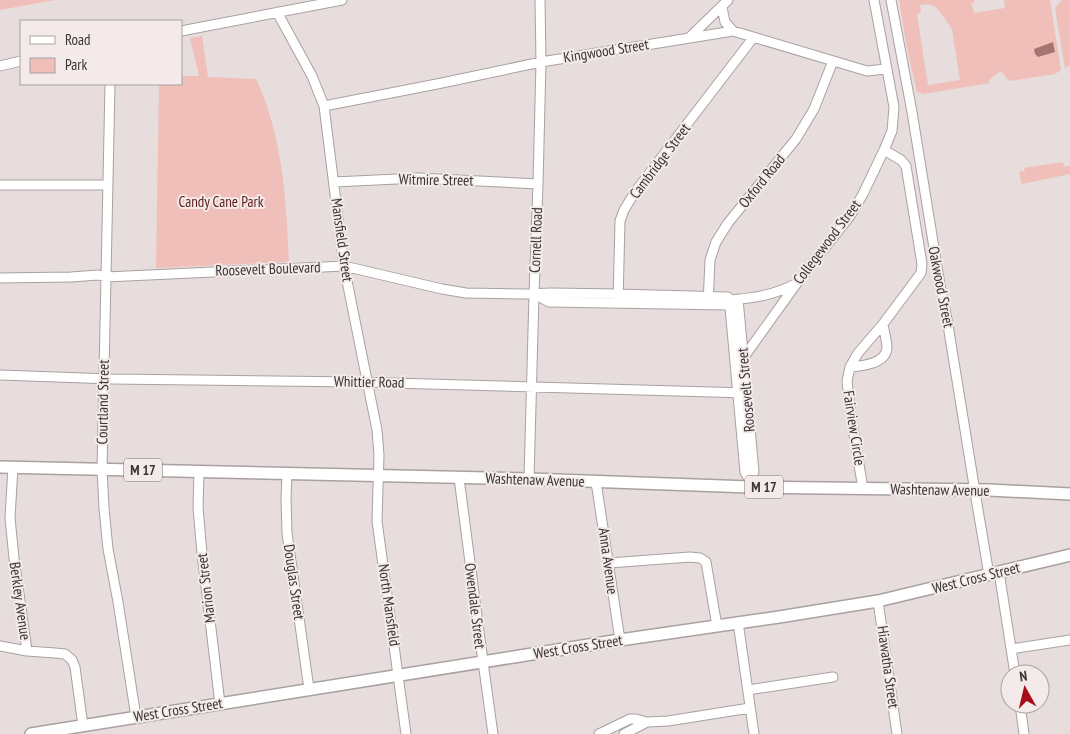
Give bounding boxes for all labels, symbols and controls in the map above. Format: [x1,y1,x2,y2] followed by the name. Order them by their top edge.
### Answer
[20,20,182,85] legend
[65,30,91,49] text: Road
[562,34,650,67] street label: Kingwood Street
[65,55,87,74] text: Park
[625,119,694,202] street label: Cambridge Street
[734,150,789,211] street label: Oxford Road
[398,169,474,190] street label: Witmire Street
[178,192,264,211] park label: Candy Cane Park
[789,196,865,288] street label: Collegewood Street
[327,197,358,283] street label: Mansfield Street
[525,207,546,273] street label: Cornell Road
[924,245,959,329] street label: Oakwood Street
[215,257,321,280] street label: Roosevelt Boulevard
[732,347,759,433] street label: Roosevelt Street
[92,359,113,445] street label: Courtland Street
[334,371,404,392] street label: Whittier Road
[839,389,870,467] street label: Fairview Circle
[124,458,162,482] road number: M 17
[485,468,585,491] street label: Washtenaw Avenue
[745,476,783,498] road number: M 17
[890,479,990,500] street label: Washtenaw Avenue
[594,526,623,595] street label: Anna Avenue
[280,543,309,621] street label: Douglas Street
[192,552,219,624] street label: Marion Street
[930,557,1022,598] street label: West Cross Street
[6,561,35,641] street label: Berkley Avenue
[461,562,490,650] street label: Owendale Street
[374,563,405,647] street label: North Mansfield
[873,624,904,709] street label: Hiawatha Street
[532,630,624,663] street label: West Cross Street
[1000,664,1050,714] north arrow
[1018,667,1028,686] text: N
[132,693,224,726] street label: West Cross Street

